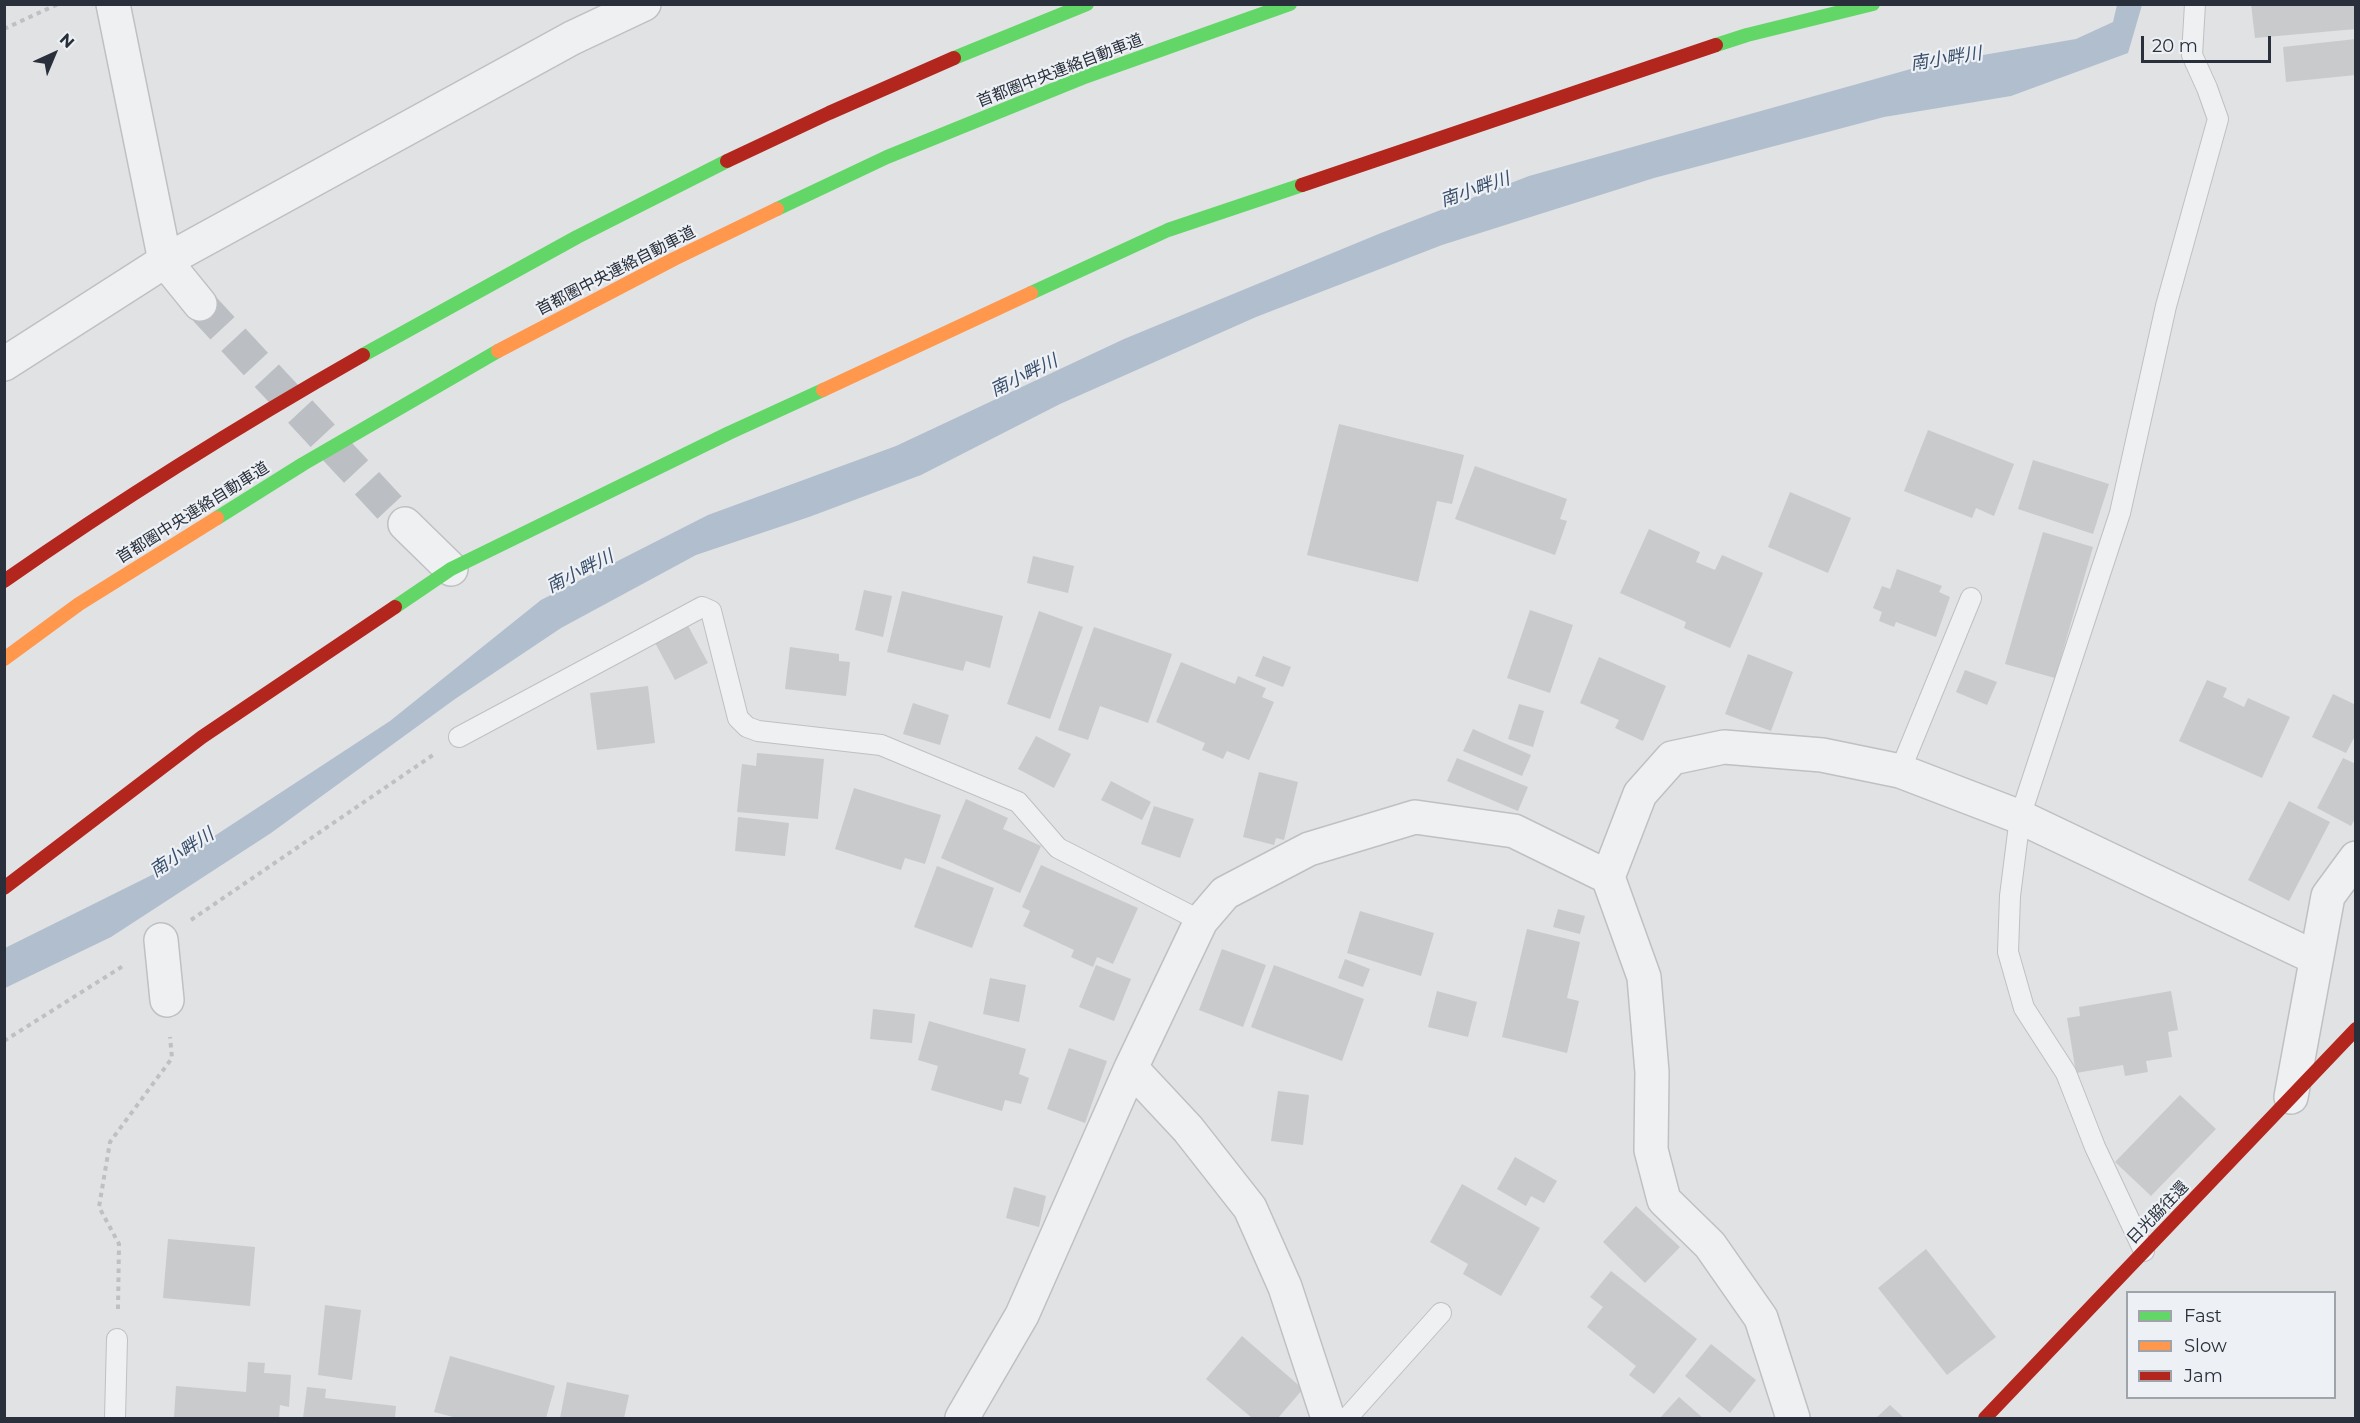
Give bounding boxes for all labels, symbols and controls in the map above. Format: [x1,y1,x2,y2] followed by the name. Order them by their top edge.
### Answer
[24,24,84,84] north arrow
[2144,24,2274,62] scale bar
[56,29,78,52] text: N
[974,31,1146,111] street label: 首都圏中央連絡自動車道
[2152,35,2198,57] text: 20 m
[1909,43,1983,75] water label: 南小畔川
[1437,168,1513,212] water label: 南小畔川
[533,222,699,320] street label: 首都圏中央連絡自動車道
[987,351,1061,401] water label: 南小畔川
[113,458,273,568] street label: 首都圏中央連絡自動車道
[543,546,617,598] water label: 南小畔川
[146,824,218,882] water label: 南小畔川
[2123,1178,2193,1248] street label: 日光脇往還
[2126,1291,2336,1399] legend
[2184,1305,2222,1327] text: Fast
[2184,1335,2227,1357] text: Slow
[2184,1365,2223,1387] text: Jam

